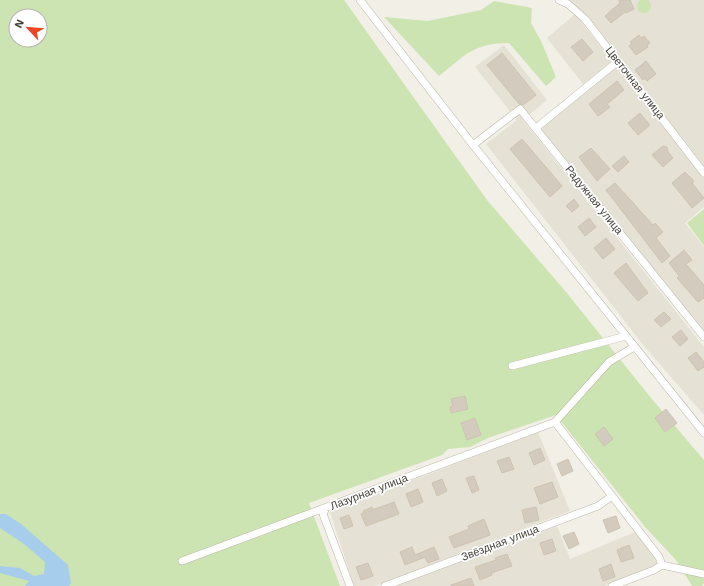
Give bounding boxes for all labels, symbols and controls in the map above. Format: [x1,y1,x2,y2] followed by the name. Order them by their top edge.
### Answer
[8,8,48,48] north arrow
[12,17,27,30] text: N
[603,44,668,122] street label: Цветочная улица
[562,163,626,238] street label: Радужная улица
[328,471,410,513] street label: Лазурная улица
[459,522,541,564] street label: Звёздная улица

